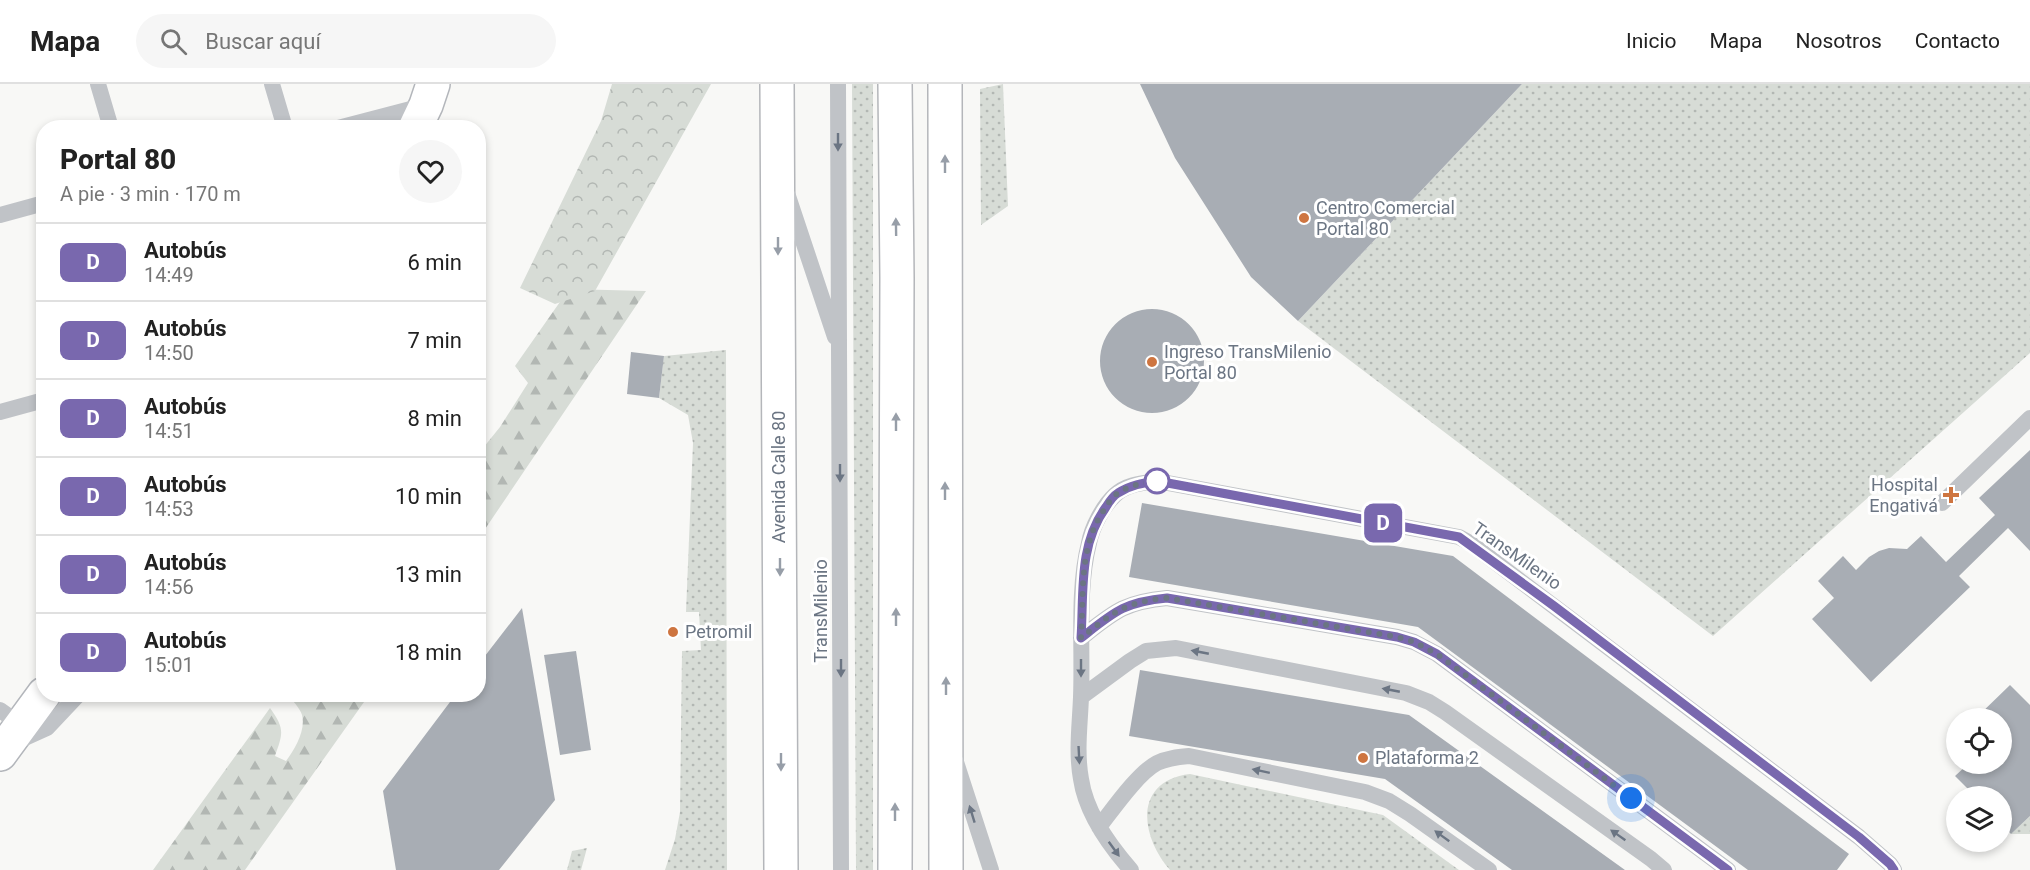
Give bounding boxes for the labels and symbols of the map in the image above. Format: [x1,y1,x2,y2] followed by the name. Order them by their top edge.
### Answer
[833,133,843,152] one-way arrow
[940,155,950,174] one-way arrow
[1316,197,1455,239] place label: Centro Comercial Portal 80
[1297,211,1311,225] marker: Centro Comercial Portal 80
[891,217,901,236] one-way arrow
[773,237,783,256] one-way arrow
[1164,341,1332,383] place label: Ingreso TransMilenio Portal 80
[1145,355,1159,369] marker: Ingreso TransMilenio Portal 80
[768,411,789,543] street label: Avenida Calle 80
[891,412,901,431] one-way arrow
[835,463,845,482] one-way arrow
[1144,468,1170,494] unlabelled marker
[1869,474,1938,516] place label: Hospital Engativá
[940,481,950,500] one-way arrow
[1942,486,1960,504] marker: Hospital Engativá
[1364,504,1402,542] line badge: D
[1469,517,1566,594] street label: TransMilenio
[775,558,785,577] one-way arrow
[810,559,831,663] street label: TransMilenio
[891,607,901,626] one-way arrow
[685,621,752,642] place label: Petromil
[666,625,680,639] marker: Petromil
[1190,647,1209,656] one-way arrow
[836,658,846,677] one-way arrow
[1076,658,1086,677] one-way arrow
[941,676,951,695] one-way arrow
[1381,685,1400,694] one-way arrow
[1074,746,1083,765] one-way arrow
[1375,747,1479,768] place label: Plataforma 2
[1356,751,1370,765] marker: Plataforma 2
[776,753,785,772] one-way arrow
[1251,766,1270,775] one-way arrow
[1616,783,1646,813] your location
[890,802,900,821] one-way arrow
[967,805,976,823] one-way arrow
[1610,829,1626,841] one-way arrow
[1434,830,1450,842] one-way arrow
[1108,841,1120,857] one-way arrow

